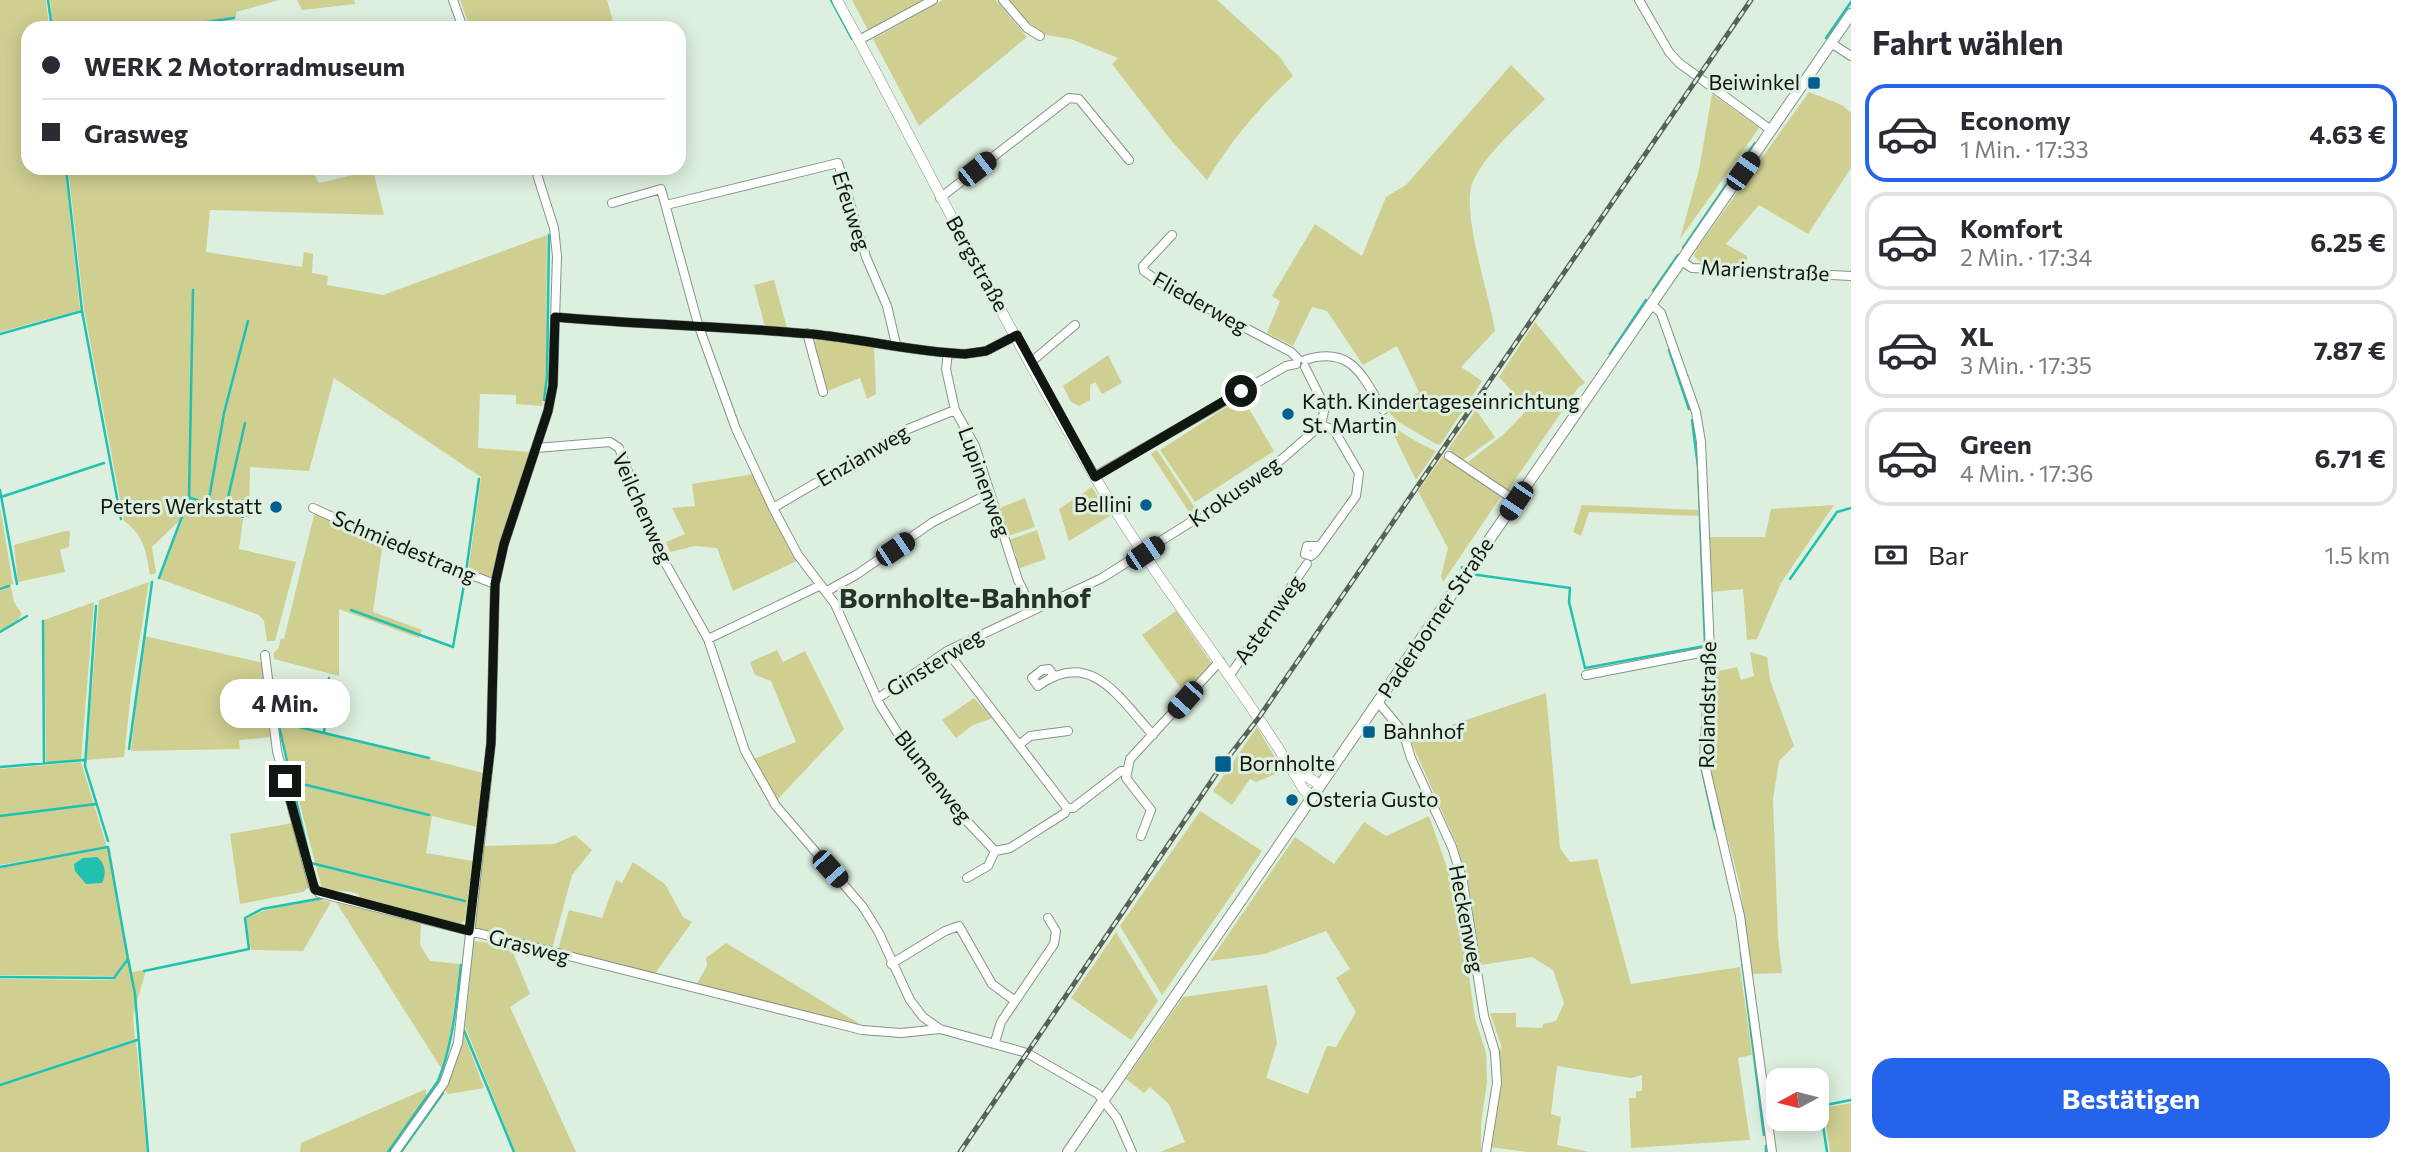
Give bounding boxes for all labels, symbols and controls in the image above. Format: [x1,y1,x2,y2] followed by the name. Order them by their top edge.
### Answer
[1872,22,2064,62] text: Fahrt wählen
[84,50,405,81] text: WERK 2 Motorradmuseum
[1708,69,1800,94] place label: Beiwinkel
[1806,75,1822,91] marker: Beiwinkel
[1876,102,1939,165] icon: car
[1960,104,2071,135] text: Economy
[84,117,188,148] text: Grasweg
[2309,118,2386,149] text: 4.63 €
[1960,135,2089,163] text: 1 Min. · 17:33
[954,148,1001,190] car
[1723,148,1764,194] car
[828,168,877,253] street label: Efeuweg
[1876,210,1939,273] icon: car
[942,211,1015,315] street label: Bergstraße
[1960,212,2063,243] text: Komfort
[2310,226,2386,257] text: 6.25 €
[1960,243,2092,271] text: 2 Min. · 17:34
[1700,254,1830,285] street label: Marienstraße
[1149,265,1252,338] street label: Fliederweg
[1876,318,1939,381] icon: car
[1960,320,1994,351] text: XL
[2314,334,2386,365] text: 7.87 €
[1960,351,2092,379] text: 3 Min. · 17:35
[1225,375,1257,407] route start
[1302,388,1580,437] place label: Kath. Kindertageseinrichtung St. Martin
[1280,406,1296,422] marker: Kath. Kindertageseinrichtung St. Martin
[812,418,913,491] street label: Enzianweg
[954,423,1017,540] street label: Lupinenweg
[1876,426,1939,489] icon: car
[1960,428,2032,459] text: Green
[2314,442,2386,473] text: 6.71 €
[608,448,679,567] street label: Veilchenweg
[1184,450,1285,531] street label: Krokusweg
[1960,459,2093,487] text: 4 Min. · 17:36
[1496,478,1537,524] car
[1074,491,1132,516] place label: Bellini
[100,493,262,518] place label: Peters Werkstatt
[1138,497,1154,513] marker: Bellini
[268,499,284,515] marker: Peters Werkstatt
[329,504,480,587] street label: Schmiedestrang
[872,529,919,569] car
[1372,532,1498,702] street label: Paderborner Straße
[1122,533,1169,573] car
[1872,536,1910,574] icon: cash
[1928,539,1969,570] text: Bar
[2325,541,2390,569] text: 1.5 km
[1228,570,1307,668] street label: Asternweg
[839,580,1091,614] district label: Bornholte-Bahnhof
[881,622,987,701] street label: Ginsterweg
[1693,641,1720,769] street label: Rolandstraße
[1164,677,1207,723] car
[220,680,350,728] callout: 4 Min.
[252,689,318,717] text: 4 Min.
[1383,718,1465,743] place label: Bahnhof
[1361,724,1377,740] marker: Bahnhof
[890,725,978,827] street label: Blumenweg
[1239,750,1335,775] place label: Bornholte
[1213,754,1233,774] marker: Bornholte
[269,765,301,797] route end
[1306,786,1439,811] place label: Osteria Gusto
[1284,792,1300,808] marker: Osteria Gusto
[809,846,852,892] car
[1445,862,1490,975] street label: Heckenweg
[486,923,573,968] street label: Grasweg
[1872,1058,2390,1138] button: Bestätigen
[1766,1068,1829,1130] north arrow
[1766,1068,1829,1131] map controls

